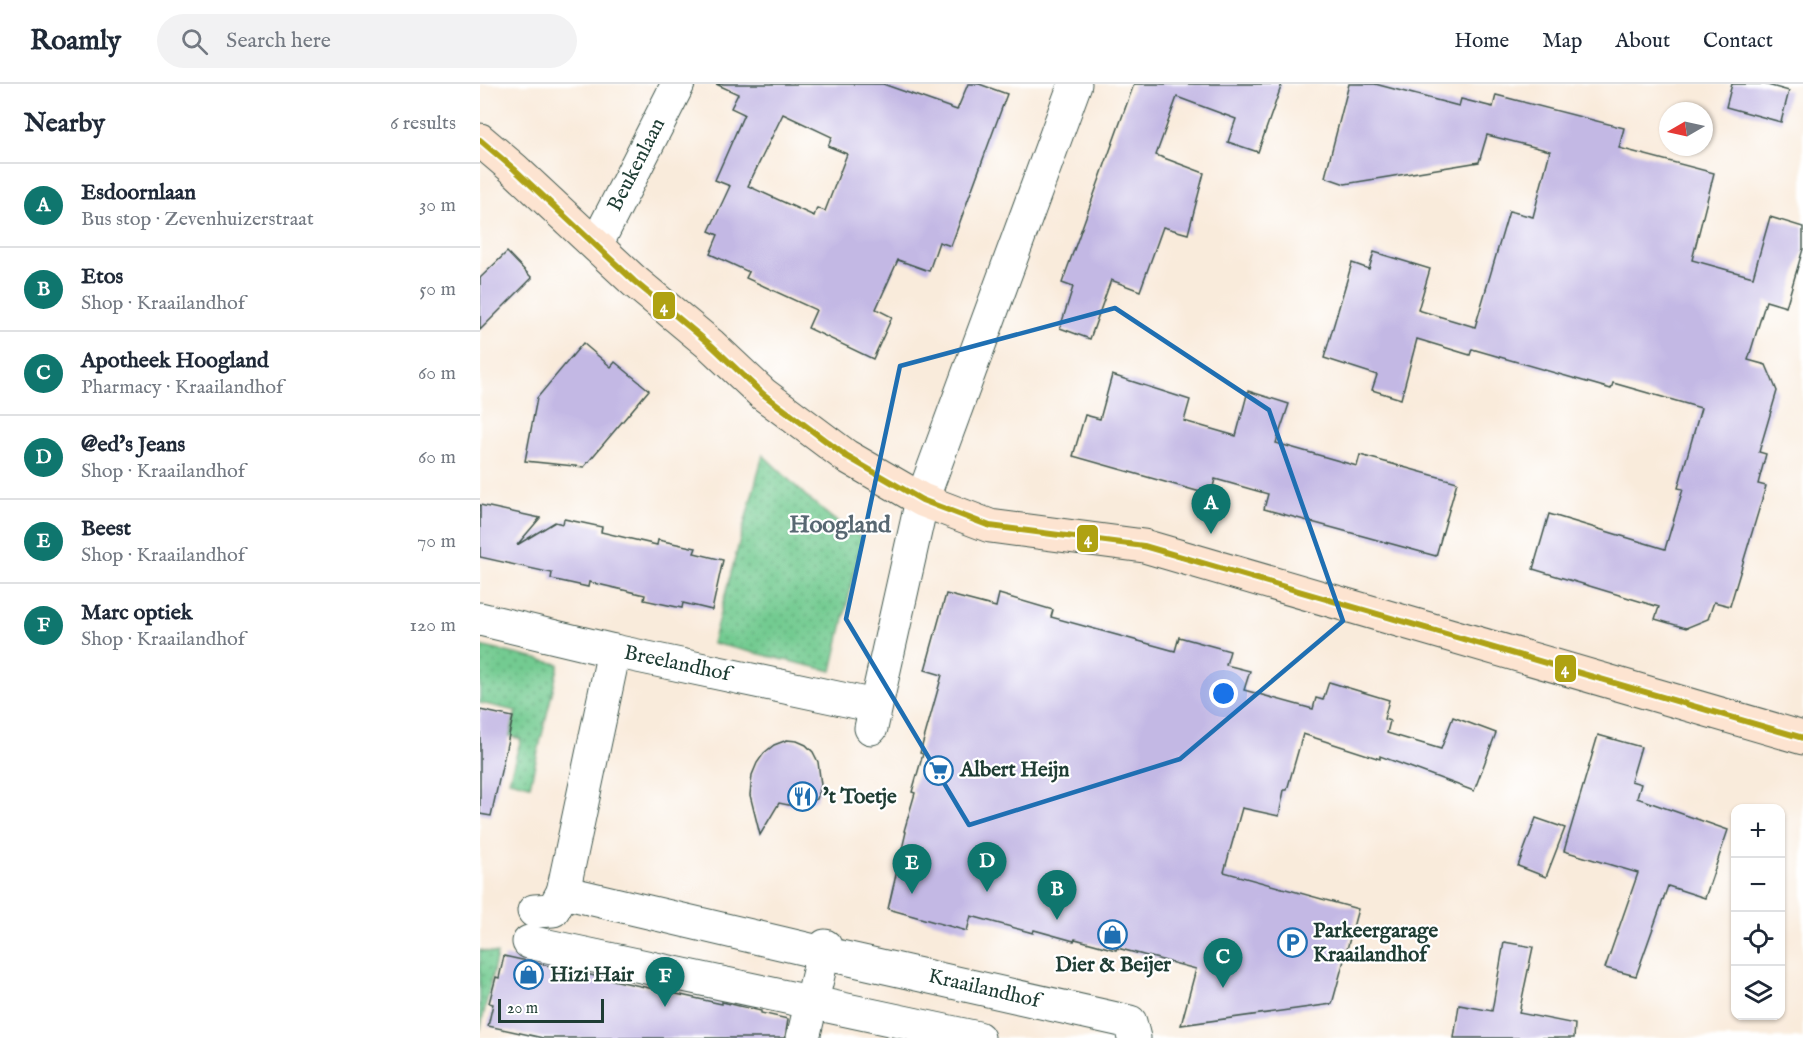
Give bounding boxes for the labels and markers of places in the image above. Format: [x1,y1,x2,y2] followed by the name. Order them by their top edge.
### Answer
[1192,484,1230,534] pin: A
[923,754,955,786] supermarket icon: Albert Heijn
[959,757,1069,784] place label: Albert Heijn
[786,781,818,813] restaurant icon: 't Toetje
[823,784,897,811] place label: 't Toetje
[968,842,1006,892] pin: D
[892,844,932,894] pin: E
[1038,870,1076,920] pin: B
[1097,918,1129,950] shop icon: Dier & Beijer
[1313,918,1438,969] place label: Parkeergarage Kraailandhof
[1276,927,1308,959] parking icon: Parkeergarage Kraailandhof
[1204,938,1242,988] pin: C
[1055,952,1171,979] place label: Dier & Beijer
[646,958,684,1007] pin: F
[513,959,545,991] shop icon: Hizi Hair
[550,962,634,989] place label: Hizi Hair

